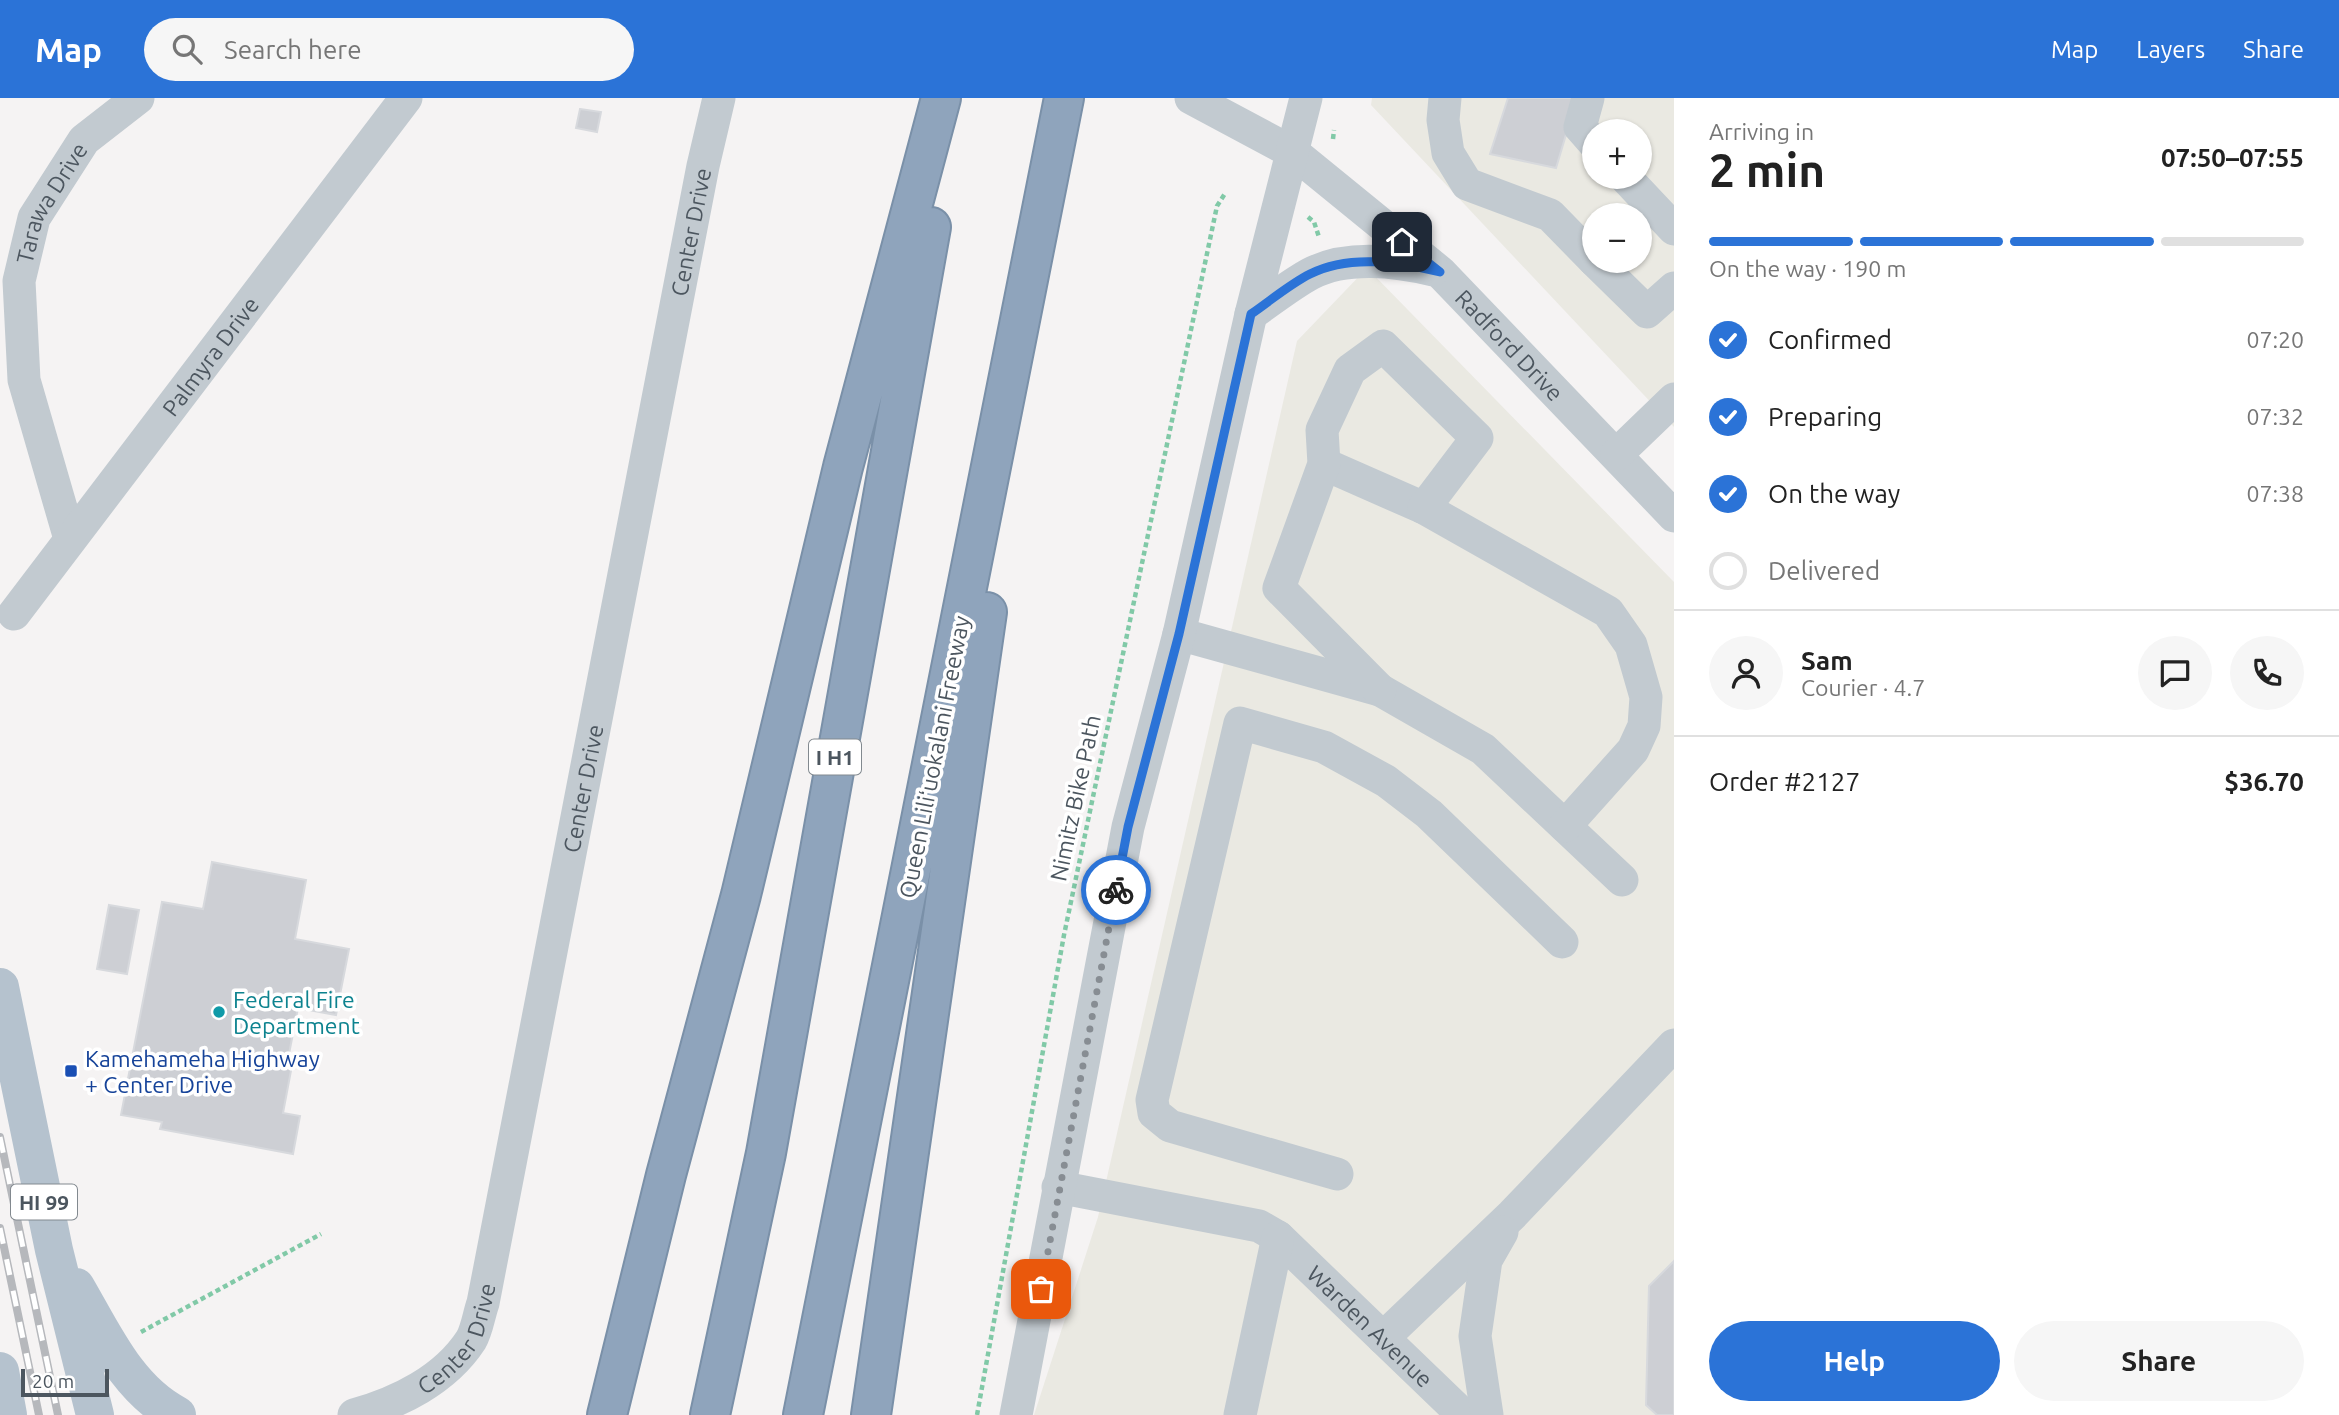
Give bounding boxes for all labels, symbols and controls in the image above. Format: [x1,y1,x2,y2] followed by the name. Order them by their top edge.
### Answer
[144,18,634,81] search box
[168,30,206,68] icon: search
[35,31,102,68] text: Map
[224,35,362,64] text: Search here
[2051,36,2098,63] text: Map
[2136,36,2205,63] text: Layers
[2243,36,2304,63] text: Share
[1582,119,1652,273] map controls
[1582,119,1652,189] button: +
[1709,119,1814,144] text: Arriving in
[11,138,92,266] street label: Tarawa Drive
[2161,143,2304,172] text: 07:50–07:55
[1709,144,1825,196] text: 2 min
[666,166,715,298] street label: Center Drive
[1582,203,1652,273] button: −
[1372,212,1432,272] pin
[1383,223,1421,261] icon: home
[1709,256,1906,281] text: On the way · 190 m
[1451,284,1569,405] street label: Radford Drive
[157,292,263,420] street label: Palmyra Drive
[1709,321,1747,359] icon: check
[1768,325,1892,354] text: Confirmed
[2246,327,2304,352] text: 07:20
[1709,398,1747,436] icon: check
[1768,402,1882,431] text: Preparing
[2246,404,2304,429] text: 07:32
[1709,475,1747,513] icon: check
[1768,479,1900,508] text: On the way
[2246,481,2304,506] text: 07:38
[1768,556,1880,585] text: Delivered
[894,614,974,900] street label: Queen Liliʻuokalani Freeway
[1709,636,1783,710] button: person
[2138,636,2212,710] button: chat
[2230,636,2304,710] button: phone
[1801,646,1853,675] text: Sam
[1801,675,1925,700] text: Courier · 4.7
[1045,713,1105,883] street label: Nimitz Bike Path
[558,722,607,855] street label: Center Drive
[809,740,861,774] road number: I H1
[1709,767,1860,796] text: Order #2127
[2224,767,2304,796] text: $36.70
[1081,855,1151,925] courier
[1097,871,1135,909] icon: bike
[233,987,360,1038] place label: Federal Fire Department
[211,1004,227,1020] marker: Federal Fire Department
[85,1046,320,1097] place label: Kamehameha Highway + Center Drive
[63,1063,79,1079] marker: Kamehameha Highway + Center Drive
[11,1184,77,1220] road number: HI 99
[1011,1259,1071,1319] pin
[1303,1260,1438,1392] street label: Warden Avenue
[1022,1270,1060,1308] icon: bag
[413,1281,499,1399] street label: Center Drive
[1709,1321,2000,1401] button: Help
[2014,1321,2304,1401] button: Share
[21,1366,108,1398] scale bar
[32,1370,74,1392] text: 20 m

